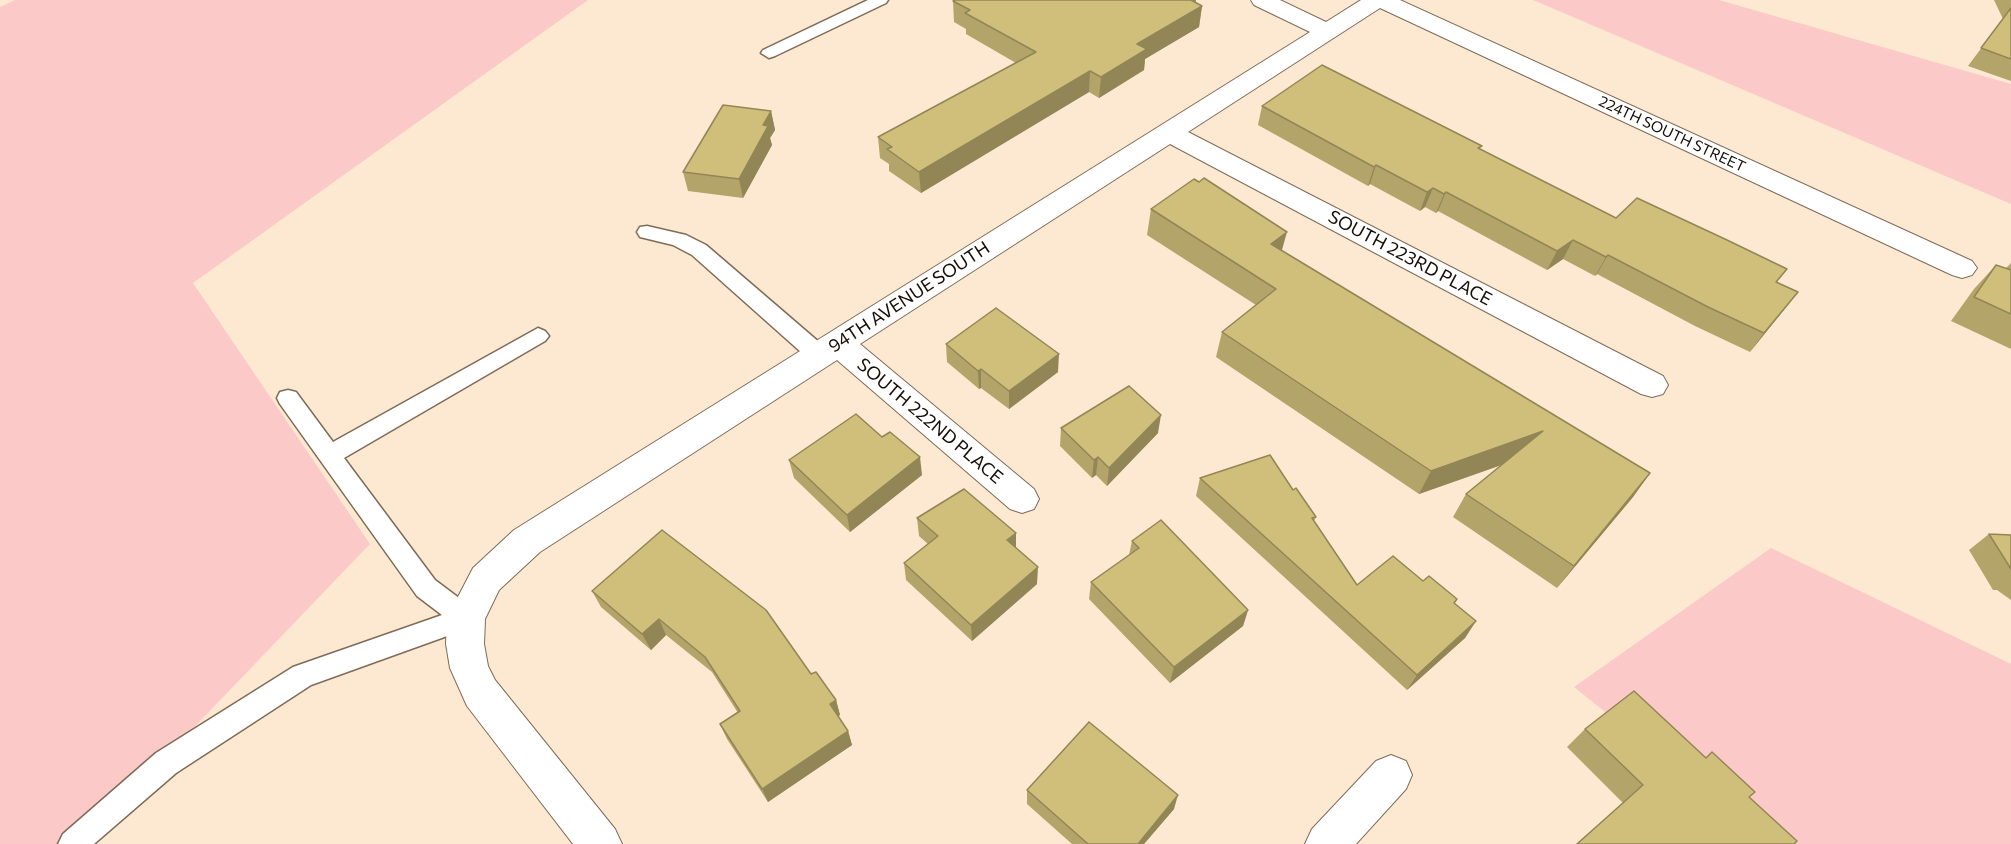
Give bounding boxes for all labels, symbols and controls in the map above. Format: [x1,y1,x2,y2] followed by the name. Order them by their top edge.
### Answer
[1596,92,1748,176] street label: 224TH SOUTH STREET
[1324,206,1496,310] street label: SOUTH 223RD PLACE
[824,237,994,357] street label: 94TH AVENUE SOUTH
[853,354,1007,488] street label: SOUTH 222ND PLACE

